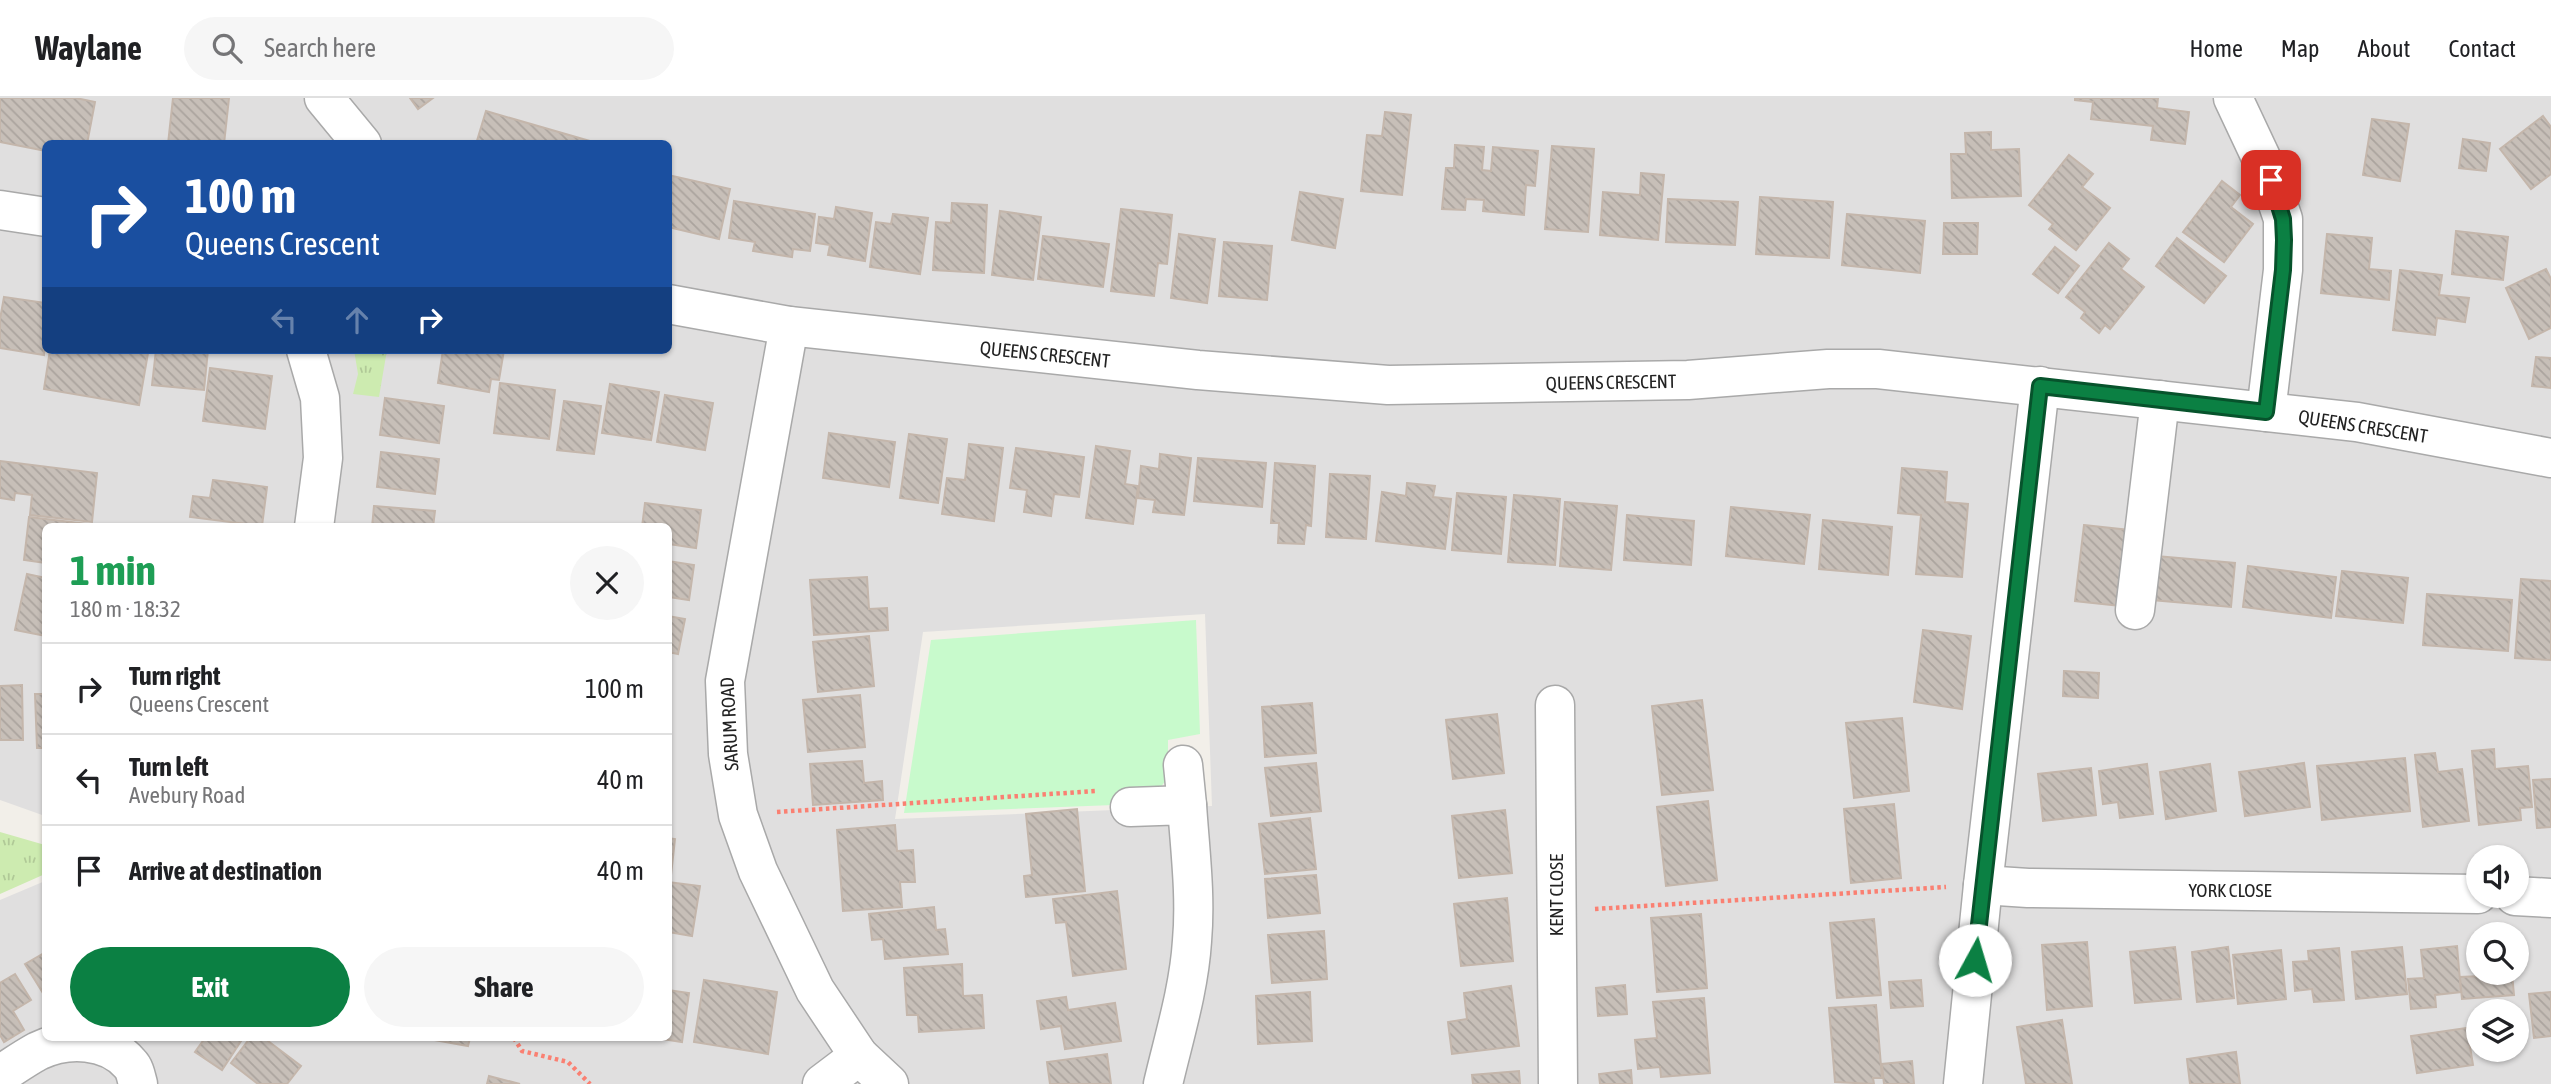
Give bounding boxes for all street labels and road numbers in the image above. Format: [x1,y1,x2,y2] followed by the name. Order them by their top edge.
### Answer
[979,336,1112,372] street label: QUEENS CRESCENT
[1546,370,1677,394] street label: QUEENS CRESCENT
[2297,405,2430,447] street label: QUEENS CRESCENT
[716,677,742,771] street label: SARUM ROAD
[1545,854,1567,936] street label: KENT CLOSE
[2188,879,2272,901] street label: YORK CLOSE

